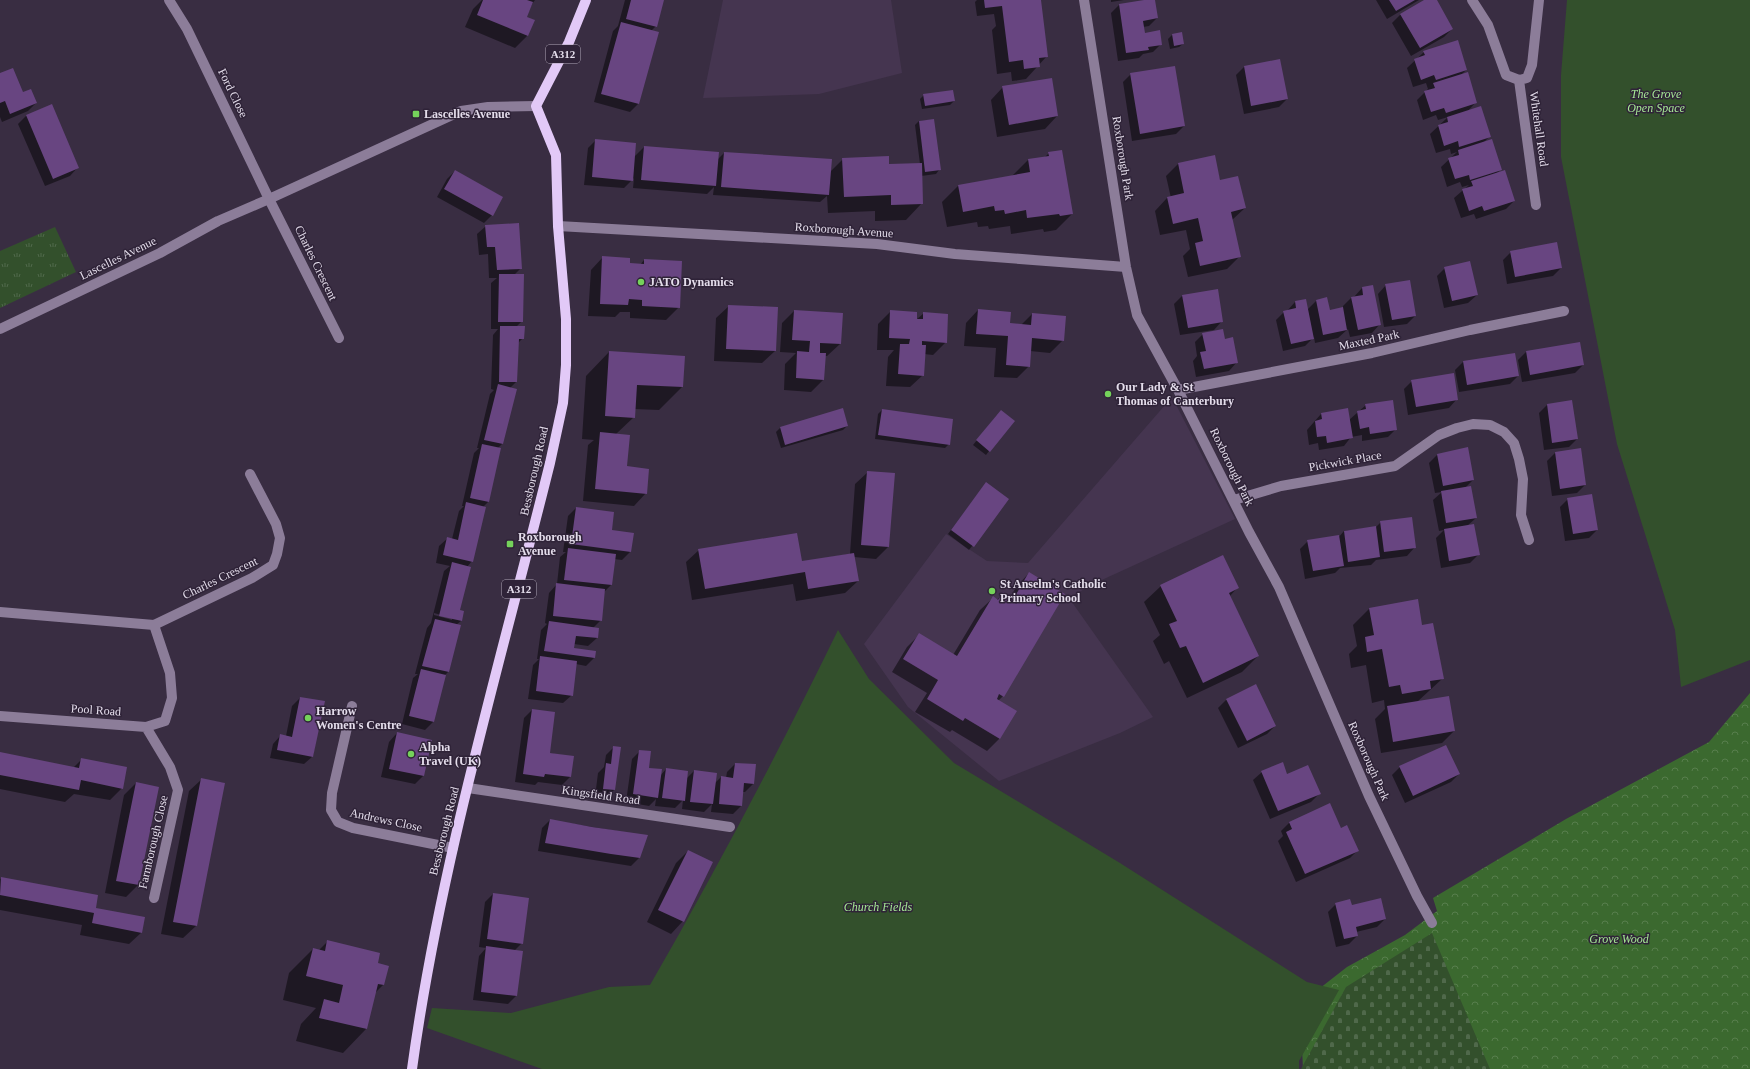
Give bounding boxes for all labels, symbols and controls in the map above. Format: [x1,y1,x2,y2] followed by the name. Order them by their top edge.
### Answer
[546,45,580,63] road number: A312
[215,66,251,120] street label: Ford Close
[1627,87,1685,115] park label: The Grove Open Space
[1527,91,1551,167] street label: Whitehall Road
[424,107,511,121] place label: Lascelles Avenue
[411,109,421,119] marker: Lascelles Avenue
[1109,115,1137,201] street label: Roxborough Park
[794,220,894,240] street label: Roxborough Avenue
[292,223,340,303] street label: Charles Crescent
[77,233,159,283] street label: Lascelles Avenue
[649,275,734,289] place label: JATO Dynamics
[636,277,646,287] marker: JATO Dynamics
[1337,327,1401,353] street label: Maxted Park
[1116,380,1234,408] place label: Our Lady & St Thomas of Canterbury
[1103,389,1113,399] marker: Our Lady & St Thomas of Canterbury
[517,425,551,517] street label: Bessborough Road
[1207,426,1257,508] street label: Roxborough Park
[1308,448,1382,474] street label: Pickwick Place
[518,530,582,558] place label: Roxborough Avenue
[505,539,515,549] marker: Roxborough Avenue
[180,554,260,602] street label: Charles Crescent
[1000,577,1107,605] place label: St Anselm's Catholic Primary School
[502,580,536,598] road number: A312
[987,586,997,596] marker: St Anselm's Catholic Primary School
[70,701,122,719] street label: Pool Road
[316,704,402,732] place label: Harrow Women's Centre
[303,713,313,723] marker: Harrow Women's Centre
[1345,719,1393,803] street label: Roxborough Park
[419,740,481,768] place label: Alpha Travel (UK)
[406,749,416,759] marker: Alpha Travel (UK)
[561,783,641,807] street label: Kingsfield Road
[426,785,462,877] street label: Bessborough Road
[135,794,171,890] street label: Farmborough Close
[349,805,423,835] street label: Andrews Close
[844,900,913,914] park label: Church Fields
[1589,932,1650,946] park label: Grove Wood

